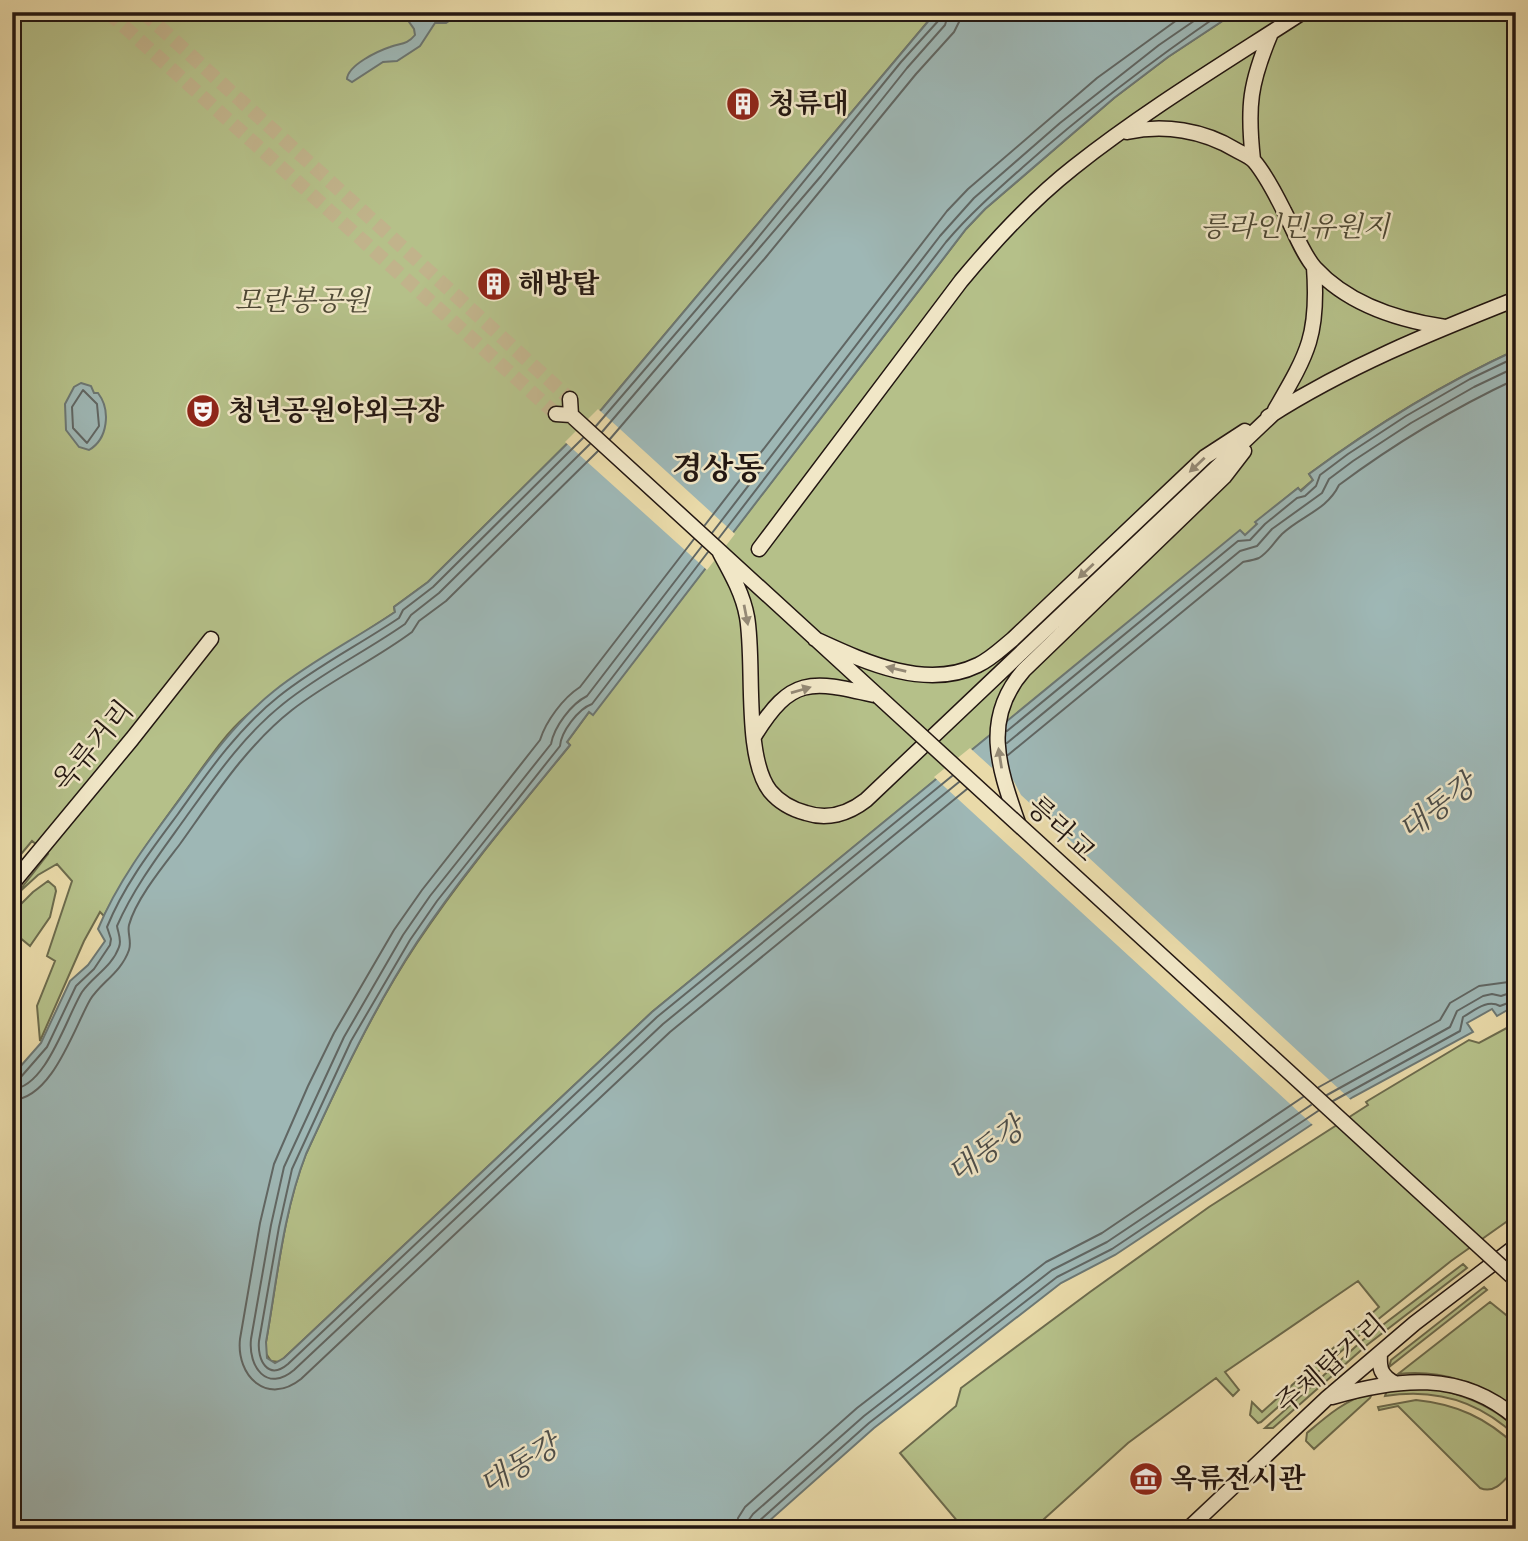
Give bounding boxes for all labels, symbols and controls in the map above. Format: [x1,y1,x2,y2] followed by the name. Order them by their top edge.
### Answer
[724,85,762,123] building icon: 청류대
[768,85,849,123] place label: 청류대
[1200,208,1392,246] park label: 릉라인민유원지
[475,265,513,303] building icon: 해방탑
[518,265,600,303] place label: 해방탑
[234,282,372,320] park label: 모란봉공원
[184,392,222,430] theatre icon: 청년공원야외극장
[228,392,445,430] place label: 청년공원야외극장
[672,446,764,490] district label: 경상동
[1189,456,1206,472] one-way arrow
[1078,562,1095,578] one-way arrow
[741,604,752,626] one-way arrow
[885,664,907,675] one-way arrow
[791,684,812,694] one-way arrow
[44,692,142,800] street label: 옥류거리
[994,747,1005,769] one-way arrow
[1390,762,1487,849] water label: 대동강
[1018,787,1104,871] street label: 릉라교
[939,1105,1036,1192] water label: 대동강
[1267,1305,1395,1423] street label: 주체탑거리
[471,1423,570,1505] water label: 대동강
[1127,1460,1165,1498] museum icon: 옥류전시관
[1170,1460,1306,1498] place label: 옥류전시관

